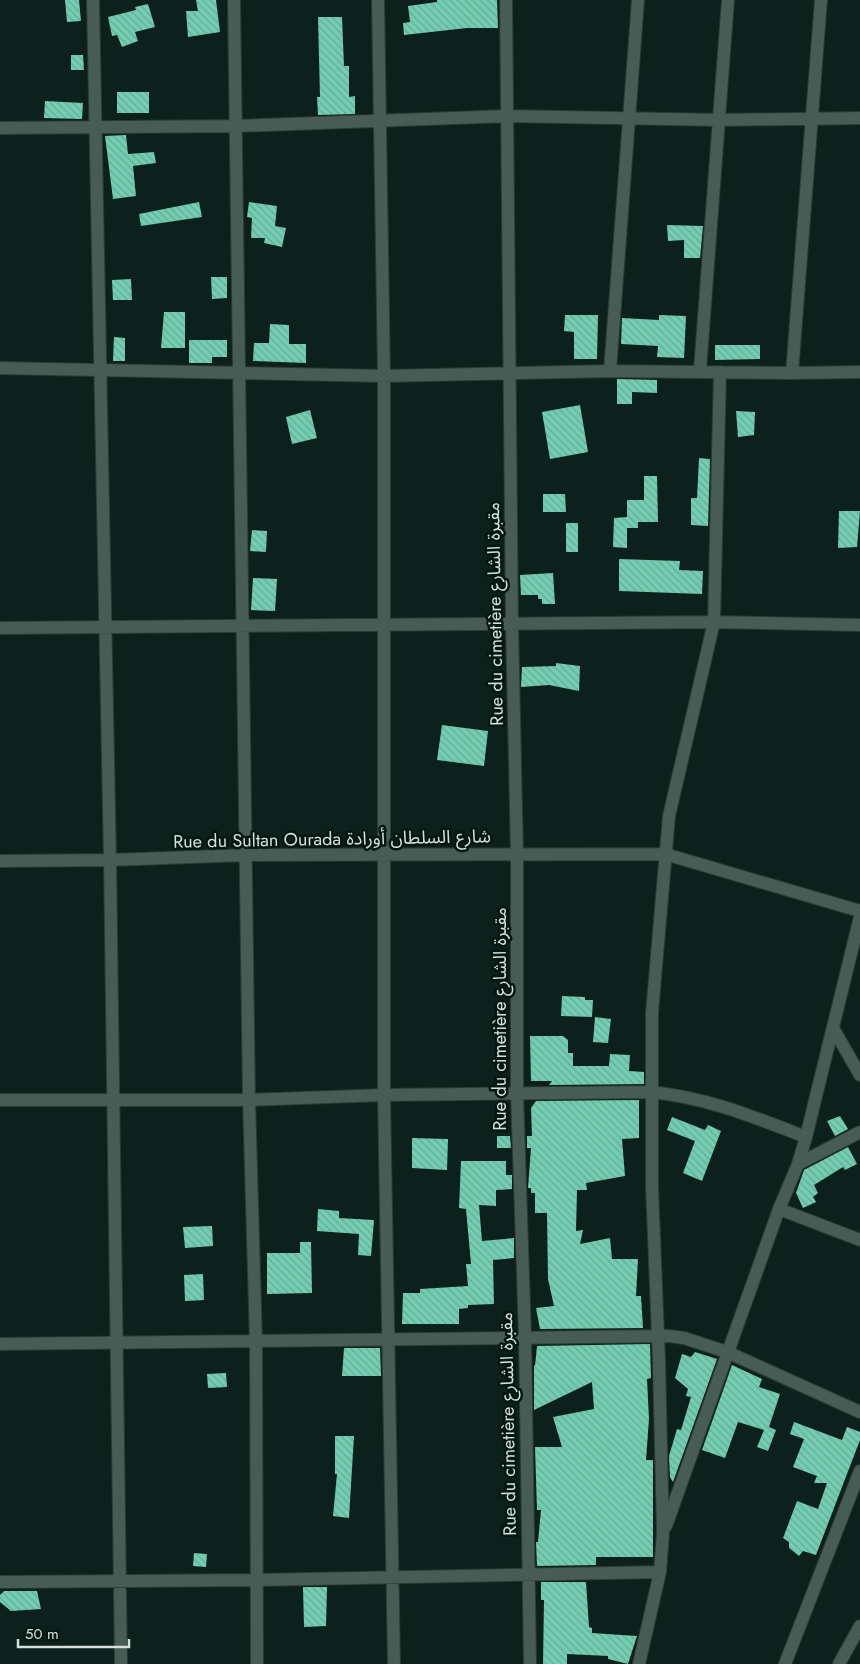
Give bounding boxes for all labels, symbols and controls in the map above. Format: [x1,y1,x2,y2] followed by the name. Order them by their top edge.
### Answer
[480,502,511,726] street label: Rue du cimetière مقبرة الشارع
[173,823,491,856] street label: Rue du Sultan Ourada شارع السلطان أورادة
[487,907,514,1131] street label: Rue du cimetière مقبرة الشارع
[493,1312,524,1536] street label: Rue du cimetière مقبرة الشارع
[18,1616,129,1648] scale bar
[25,1623,59,1645] text: 50 m

